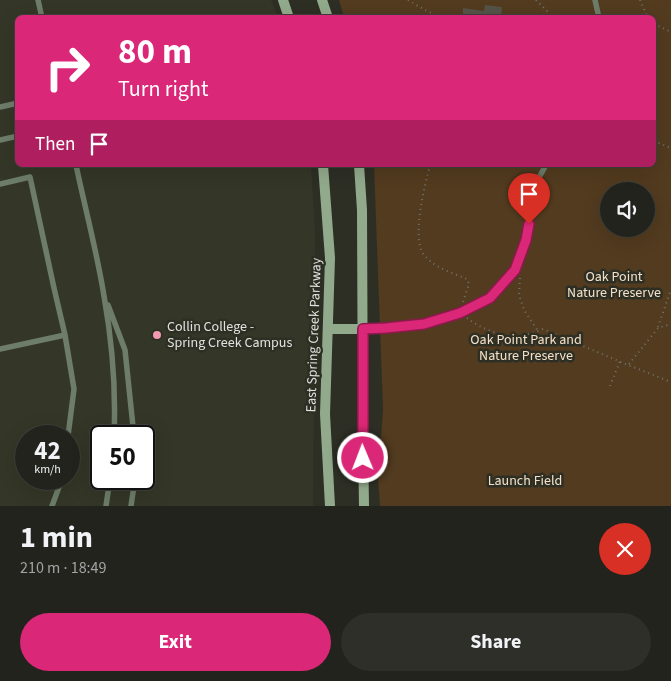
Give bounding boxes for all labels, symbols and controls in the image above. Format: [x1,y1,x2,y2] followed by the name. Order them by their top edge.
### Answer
[118,27,192,77] text: 80 m
[35,35,100,100] icon: right
[118,73,208,105] text: Turn right
[85,130,113,158] icon: arrive
[35,131,75,158] text: Then
[508,173,550,224] pin
[515,180,543,208] icon: arrive
[600,182,655,237] map controls
[600,182,655,237] button: sound
[301,257,327,413] street label: East Spring Creek Parkway
[567,267,661,303] park label: Oak Point Nature Preserve
[167,317,292,353] place label: Collin College - Spring Creek Campus
[151,329,163,341] marker: Collin College - Spring Creek Campus
[470,330,582,366] park label: Oak Point Park and Nature Preserve
[90,425,155,490] speed limit sign: 50
[336,431,388,483] position arrow
[34,433,61,469] text: 42
[34,461,61,478] text: km/h
[488,471,562,491] park label: Launch Field
[20,516,93,559] text: 1 min
[599,523,651,575] button: close
[20,557,107,579] text: 210 m · 18:49
[20,613,331,671] button: Exit
[341,613,651,671] button: Share

